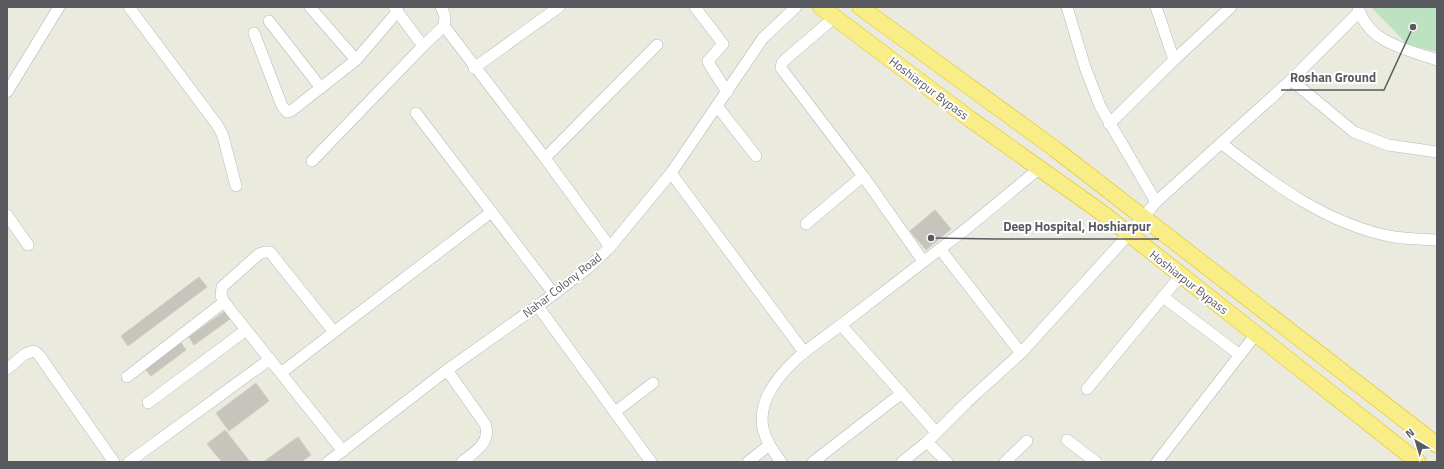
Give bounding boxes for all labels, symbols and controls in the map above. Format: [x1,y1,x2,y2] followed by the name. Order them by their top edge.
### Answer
[885,52,973,125] street label: Hoshiarpur Bypass
[1281,65,1384,90] callout: Roshan Ground
[1290,67,1376,87] text: Roshan Ground
[995,214,1159,239] callout: Deep Hospital, Hoshiarpur
[1003,216,1151,236] text: Deep Hospital, Hoshiarpur
[1146,245,1233,319] street label: Hoshiarpur Bypass
[518,248,606,322] street label: Nahar Colony Road
[1396,421,1436,461] north arrow
[1402,424,1418,442] text: N

